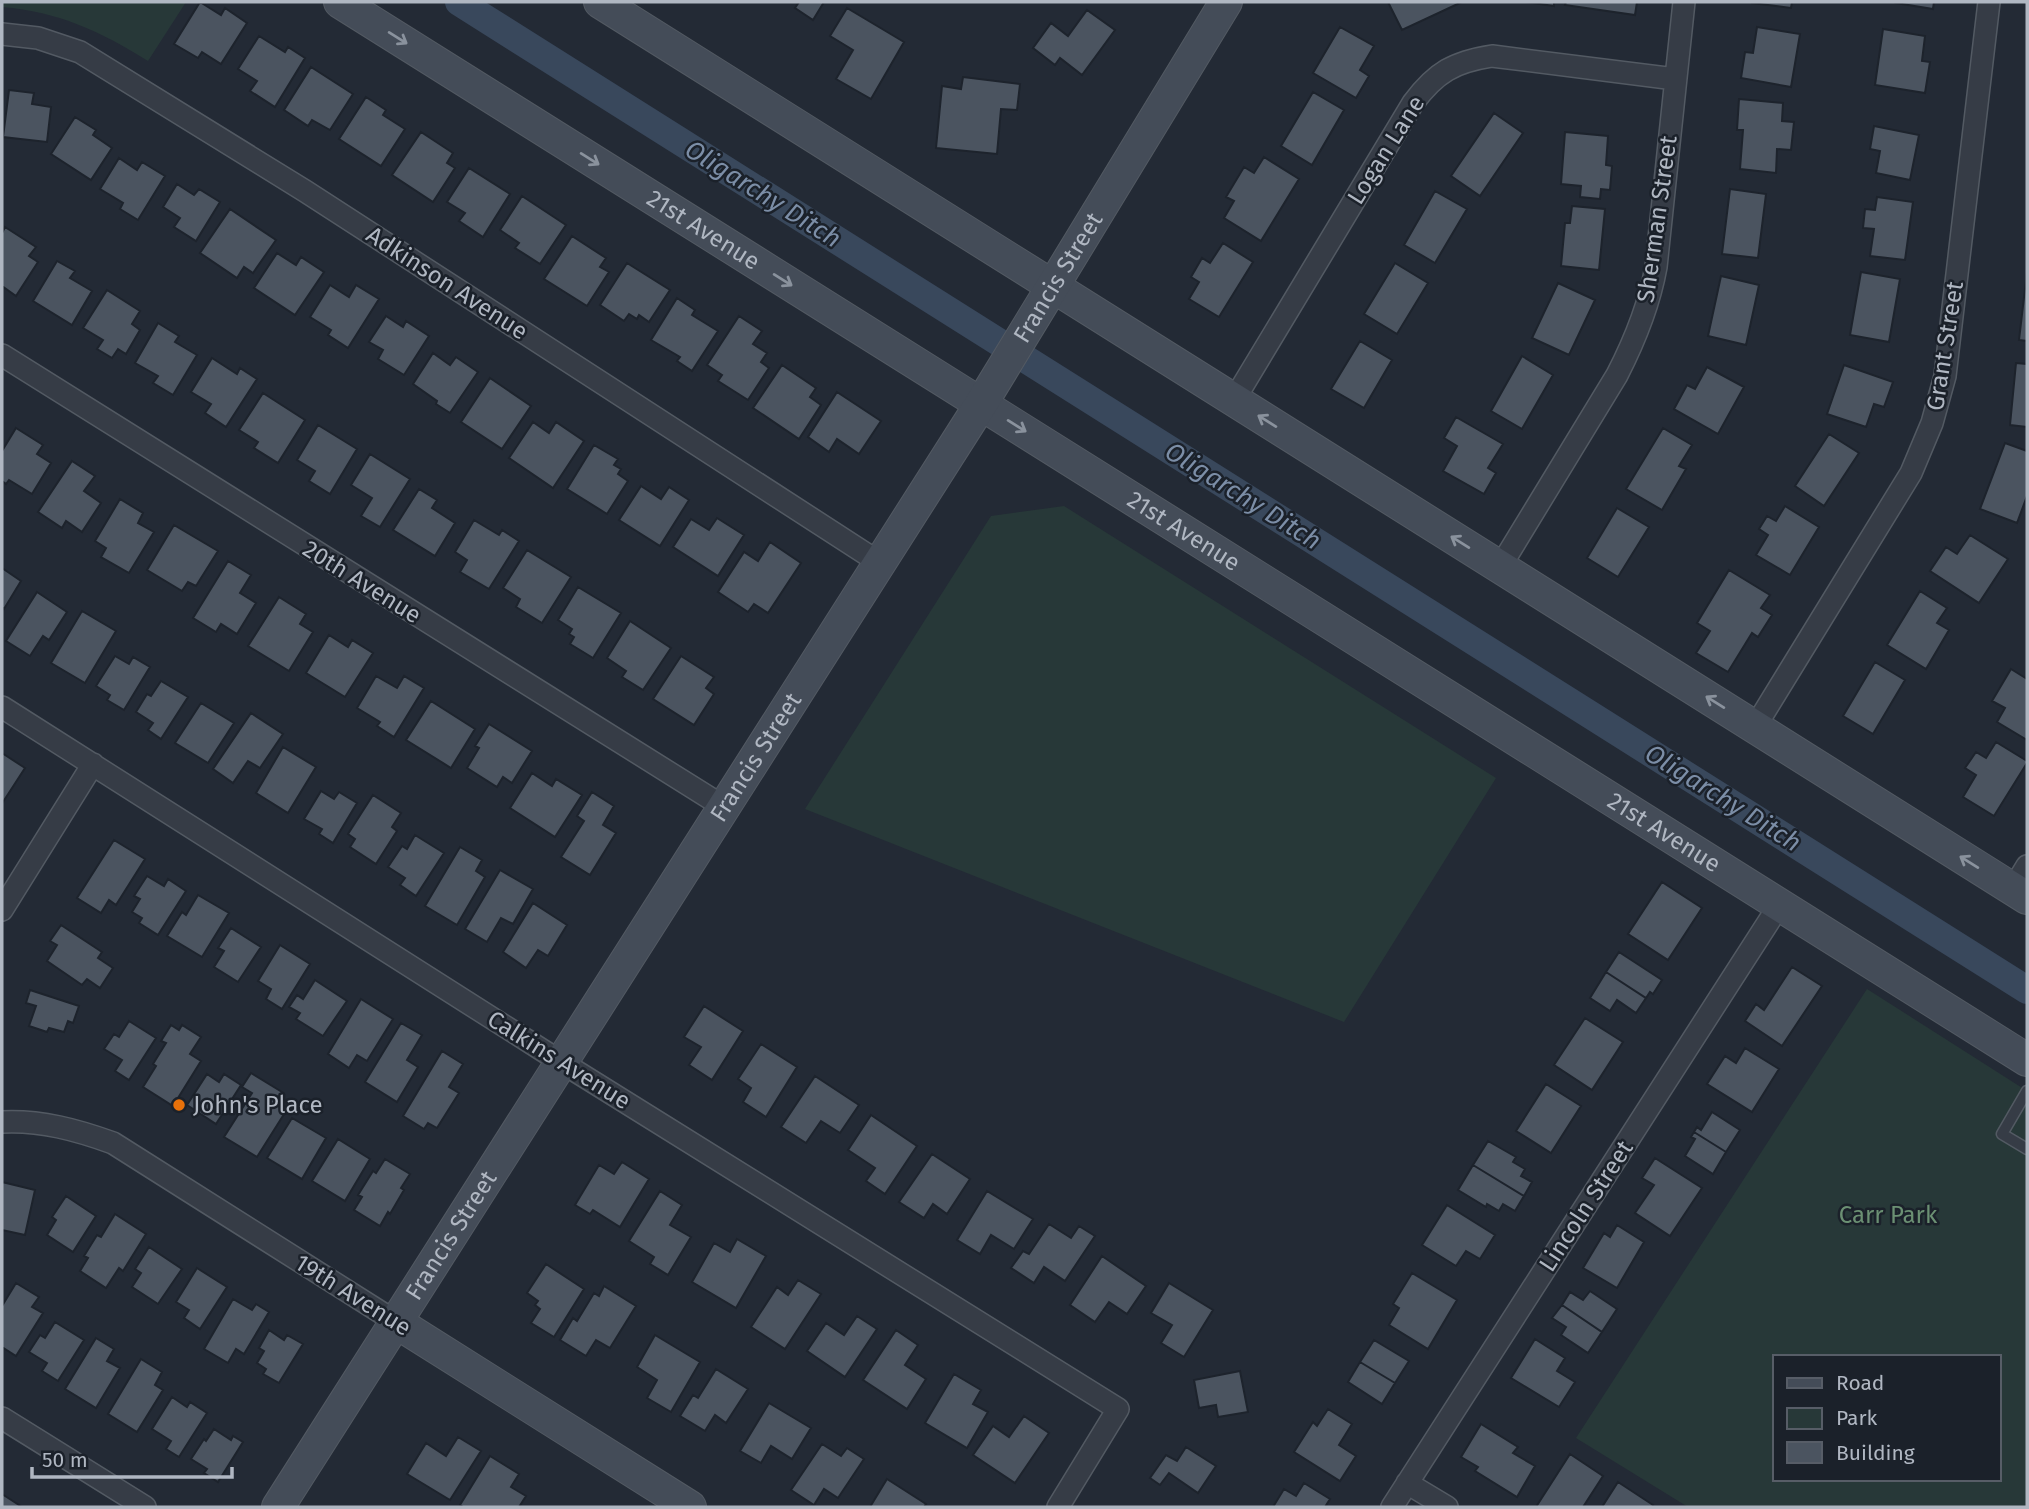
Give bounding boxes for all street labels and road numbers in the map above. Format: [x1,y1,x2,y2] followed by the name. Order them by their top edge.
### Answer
[1342,91,1430,209] street label: Logan Lane
[1631,133,1683,304] street label: Sherman Street
[642,184,765,276] street label: 21st Avenue
[1008,207,1109,348] street label: Francis Street
[361,220,533,346] street label: Adkinson Avenue
[1921,279,1969,413] street label: Grant Street
[1122,485,1245,577] street label: 21st Avenue
[298,535,426,629] street label: 20th Avenue
[704,687,807,827] street label: Francis Street
[1603,787,1726,878] street label: 21st Avenue
[482,1005,636,1115] street label: Calkins Avenue
[1533,1135,1639,1277] street label: Lincoln Street
[400,1165,503,1305] street label: Francis Street
[290,1248,416,1342] street label: 19th Avenue

